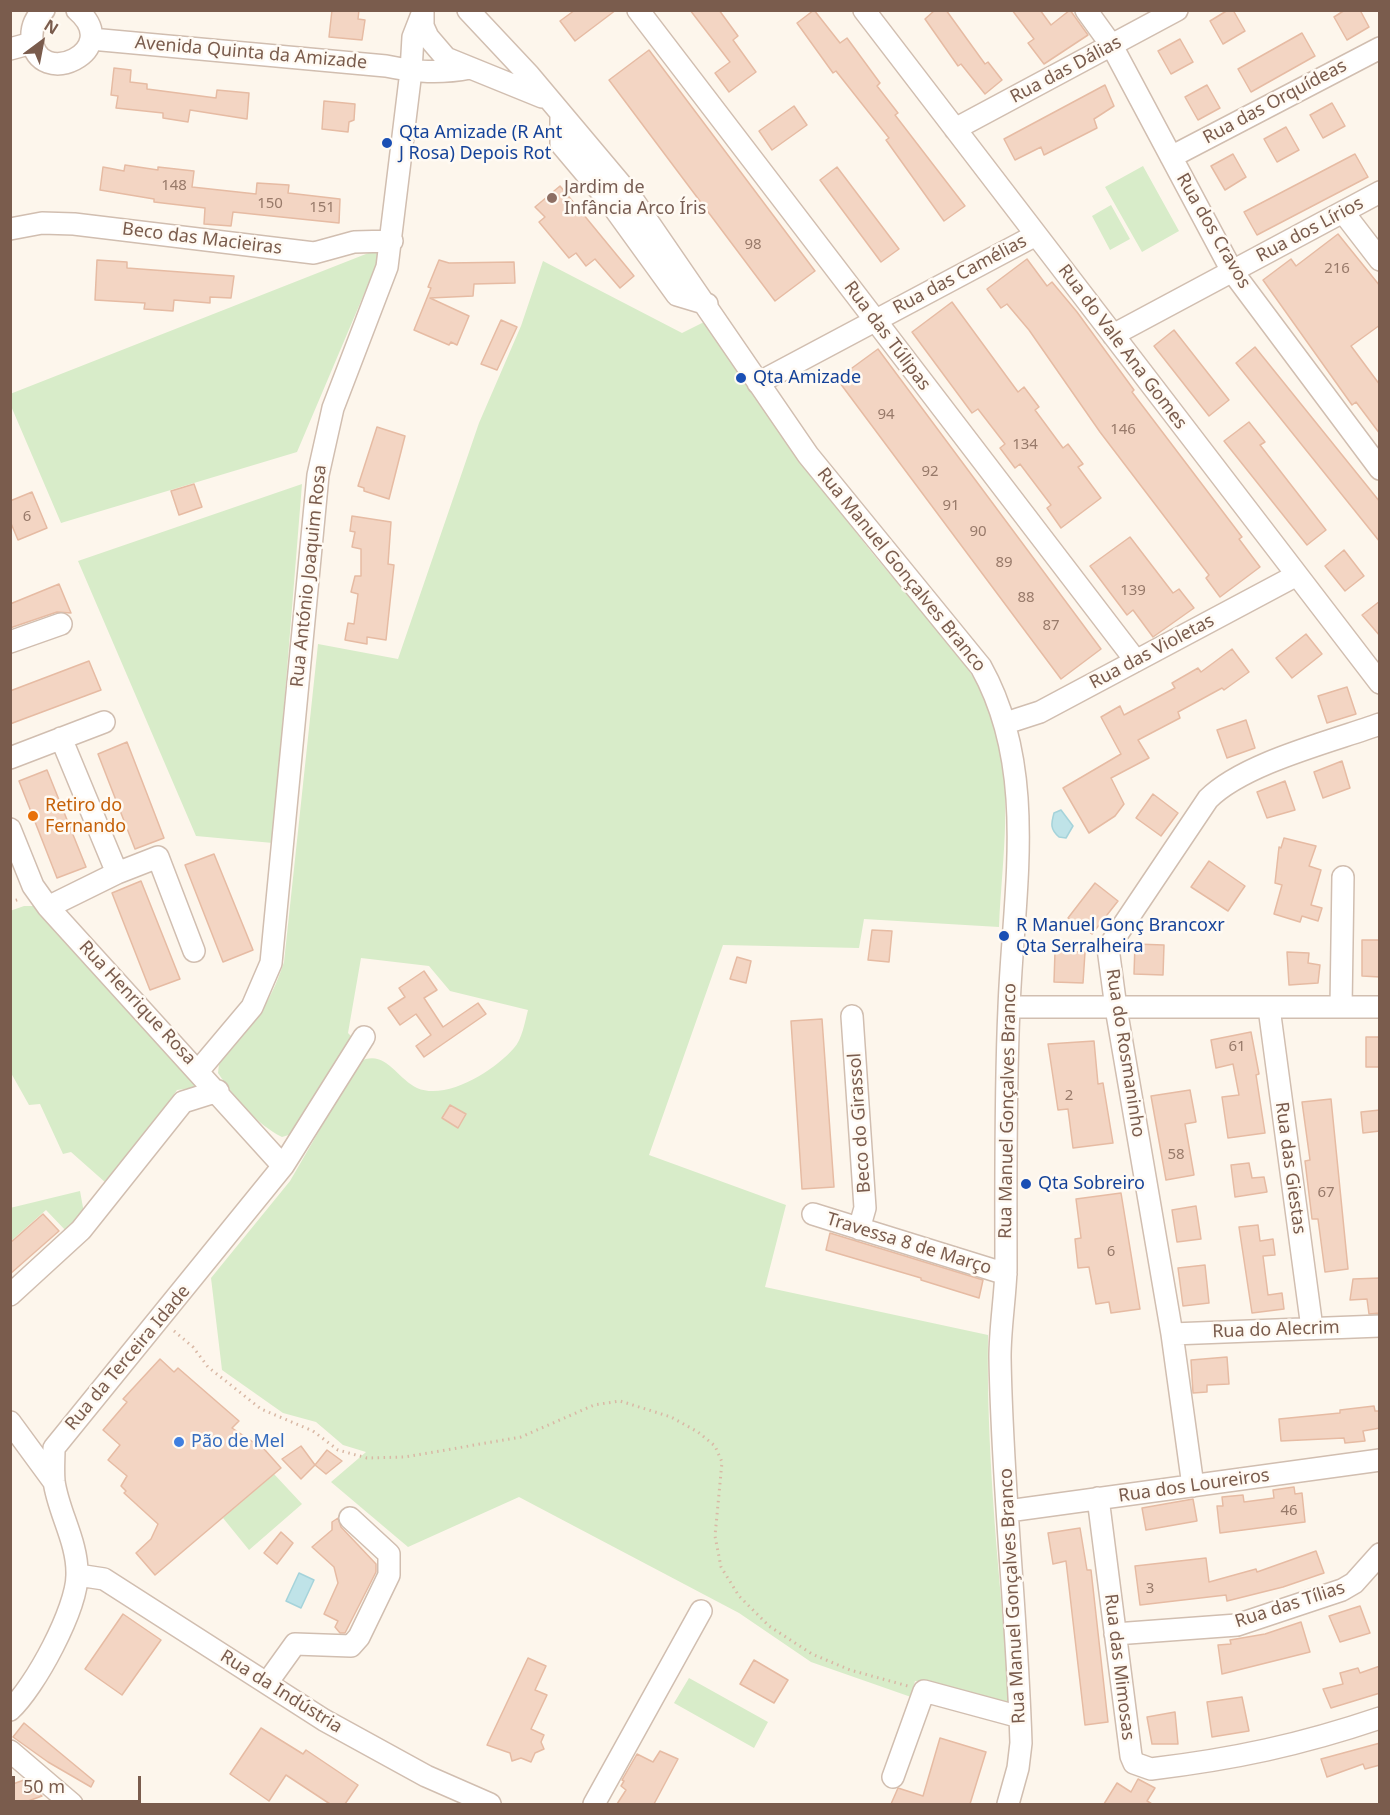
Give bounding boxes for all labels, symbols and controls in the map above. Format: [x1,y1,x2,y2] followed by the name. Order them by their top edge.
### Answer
[12,12,72,72] north arrow
[40,14,63,40] text: N
[134,32,368,74] street label: Avenida Quinta da Amizade
[1007,32,1125,108] street label: Rua das Dálias
[1200,55,1350,149] street label: Rua das Orquídeas
[399,122,562,164] place label: Qta Amizade (R Ant J Rosa) Depois Rot
[380,136,394,150] marker: Qta Amizade (R Ant J Rosa) Depois Rot
[1171,169,1255,293] street label: Rua dos Cravos
[161,177,187,195] house number: 148
[564,177,706,219] place label: Jardim de Infância Arco Íris
[545,191,559,205] marker: Jardim de Infância Arco Íris
[1253,193,1367,267] street label: Rua dos Lírios
[257,195,283,213] house number: 150
[309,199,335,217] house number: 151
[121,218,283,260] street label: Beco das Macieiras
[890,231,1030,319] street label: Rua das Camélias
[744,236,762,254] house number: 98
[1053,260,1191,434] street label: Rua do Vale Ana Gomes
[1324,260,1350,278] house number: 216
[839,277,935,395] street label: Rua das Túlipas
[753,367,861,389] place label: Qta Amizade
[734,371,748,385] marker: Qta Amizade
[877,406,895,424] house number: 94
[1110,421,1136,439] house number: 146
[1012,436,1038,454] house number: 134
[921,463,939,481] house number: 92
[287,464,331,688] street label: Rua António Joaquim Rosa
[812,464,990,676] street label: Rua Manuel Gonçalves Branco
[942,497,960,515] house number: 91
[23,508,31,526] house number: 6
[969,523,987,541] house number: 90
[995,554,1013,572] house number: 89
[1120,582,1146,600] house number: 139
[1017,589,1035,607] house number: 88
[1086,610,1218,694] street label: Rua das Violetas
[1042,617,1060,635] house number: 87
[45,795,126,838] place label: Retiro do Fernando
[26,809,40,823] marker: Retiro do Fernando
[1016,915,1225,958] place label: R Manuel Gonç Brancoxr Qta Serralheira
[997,929,1011,943] marker: R Manuel Gonç Brancoxr Qta Serralheira
[74,937,200,1069] street label: Rua Henrique Rosa
[1101,967,1149,1139] street label: Rua do Rosmaninho
[995,983,1021,1239] street label: Rua Manuel Gonçalves Branco
[1228,1038,1246,1056] house number: 61
[844,1052,876,1194] street label: Beco do Girassol
[1065,1087,1073,1105] house number: 2
[1270,1100,1310,1236] street label: Rua das Giestas
[1167,1146,1185,1164] house number: 58
[1038,1173,1145,1195] place label: Qta Sobreiro
[1019,1177,1033,1191] marker: Qta Sobreiro
[1317,1184,1335,1202] house number: 67
[824,1209,994,1279] street label: Travessa 8 de Março
[1107,1243,1115,1261] house number: 6
[61,1281,195,1435] street label: Rua da Terceira Idade
[1212,1317,1340,1343] street label: Rua do Alecrim
[191,1431,285,1453] place label: Pão de Mel
[172,1435,186,1449] marker: Pão de Mel
[1117,1465,1271,1507] street label: Rua dos Loureiros
[996,1468,1030,1724] street label: Rua Manuel Gonçalves Branco
[1280,1502,1298,1520] house number: 46
[1232,1577,1348,1633] street label: Rua das Tílias
[1146,1580,1154,1598] house number: 3
[1099,1592,1139,1742] street label: Rua das Mimosas
[216,1646,346,1738] street label: Rua da Indústria
[15,1764,144,1802] scale bar
[23,1774,65,1798] text: 50 m

